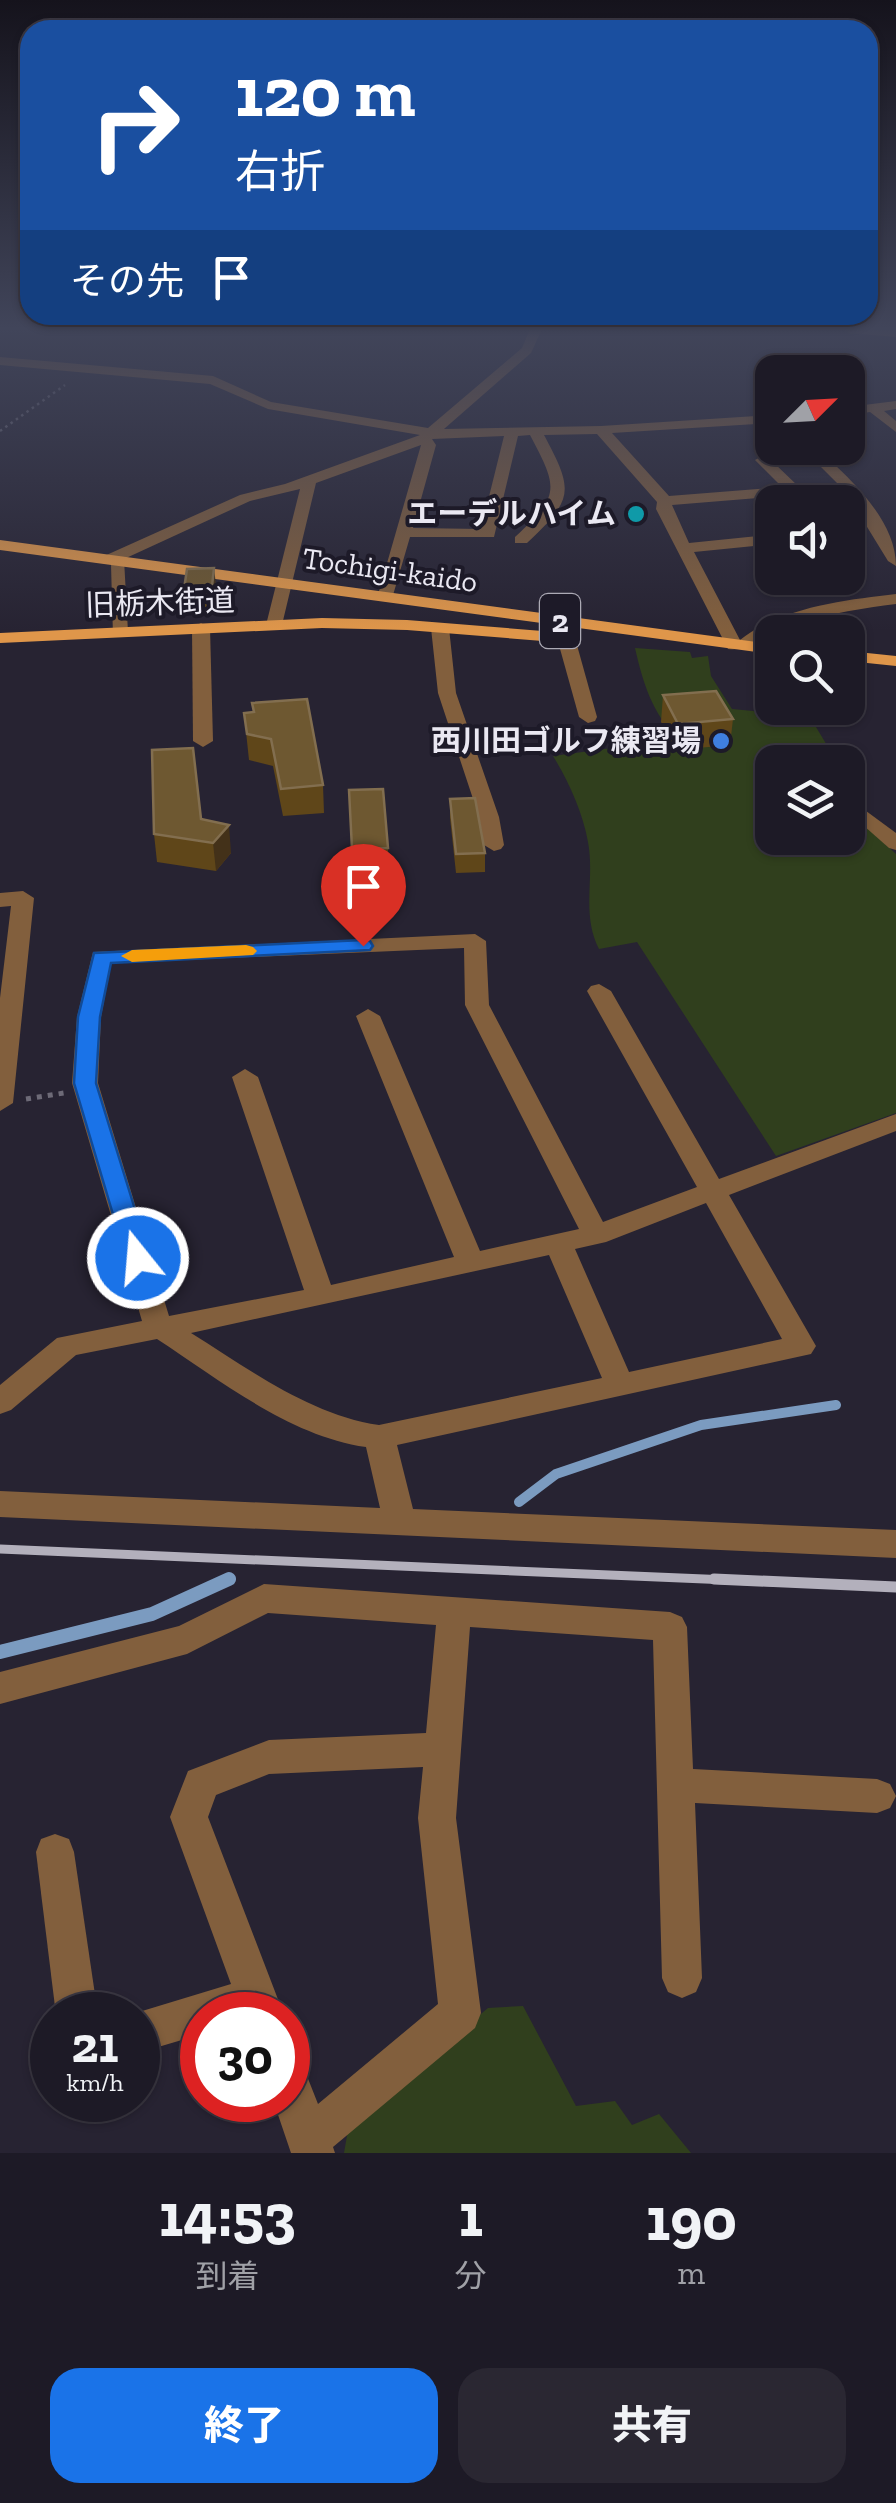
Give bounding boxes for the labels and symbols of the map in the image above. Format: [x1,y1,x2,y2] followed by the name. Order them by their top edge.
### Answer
[755,355,865,465] north arrow
[407,496,616,532] place label: エーデルハイム
[625,503,647,525] marker: エーデルハイム
[300,540,480,600] street label: Tochigi-kaido
[84,582,236,624] street label: 旧栃木街道
[540,594,580,648] road number: 2
[431,723,701,759] place label: 西川田ゴルフ練習場
[710,730,732,752] marker: 西川田ゴルフ練習場
[321,844,406,947] pin
[86,1206,190,1310] position arrow
[180,1992,310,2122] speed limit sign: 30

